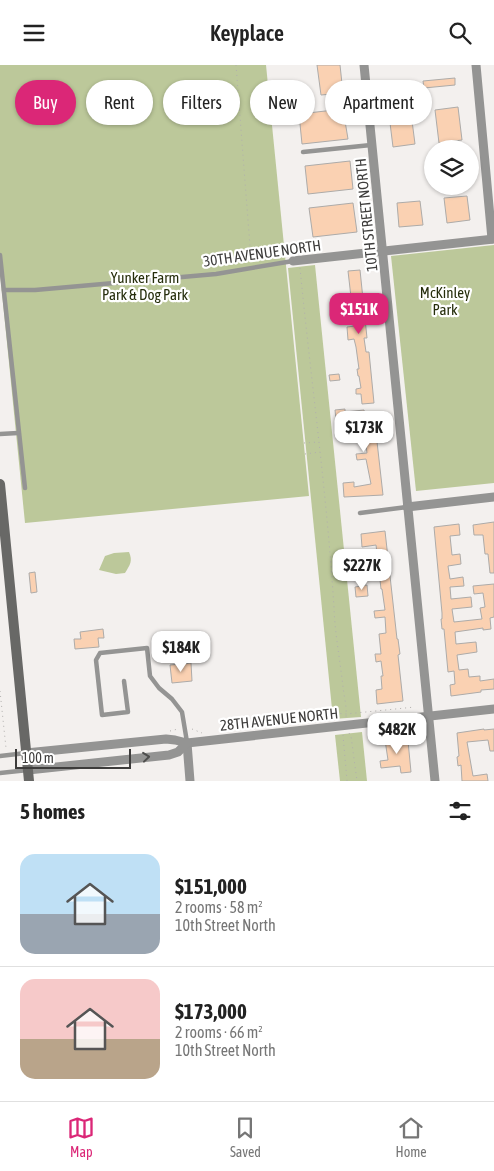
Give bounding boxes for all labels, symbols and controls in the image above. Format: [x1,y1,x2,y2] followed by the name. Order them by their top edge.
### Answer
[20,19,48,47] icon: menu
[446,19,474,47] icon: search
[210,20,284,46] text: Keyplace
[15,80,76,125] chip: Buy
[86,80,153,125] chip: Rent
[163,80,240,125] chip: Filters
[250,80,315,125] chip: New
[325,80,432,125] chip: Apartment
[424,140,479,195] map controls
[424,140,479,195] button: layers
[352,158,380,272] street label: 10TH STREET NORTH
[202,236,322,270] street label: 30TH AVENUE NORTH
[102,269,188,303] park label: Yunker Farm Park & Dog Park
[420,284,470,318] park label: McKinley Park
[324,293,394,335] pin: $151K
[340,300,378,318] text: $151K
[329,411,399,453] pin: $173K
[345,418,383,436] text: $173K
[327,549,397,591] pin: $227K
[343,556,381,574] text: $227K
[146,631,216,673] pin: $184K
[162,638,200,656] text: $184K
[219,704,339,734] street label: 28TH AVENUE NORTH
[362,713,432,755] pin: $482K
[378,720,416,738] text: $482K
[15,746,131,769] scale bar
[22,750,54,766] text: 100 m
[142,752,150,763] one-way arrow
[446,797,474,825] icon: filters
[20,799,85,823] text: 5 homes
[60,874,120,934] icon: home
[175,874,247,898] text: $151,000
[175,898,263,916] text: 2 rooms · 58 m²
[175,916,276,934] text: 10th Street North
[60,999,120,1059] icon: home
[175,999,247,1023] text: $173,000
[175,1023,263,1041] text: 2 rooms · 66 m²
[175,1041,276,1059] text: 10th Street North
[67,1114,95,1160] tab: Map
[230,1114,261,1160] tab: Saved
[396,1114,427,1160] tab: Home

